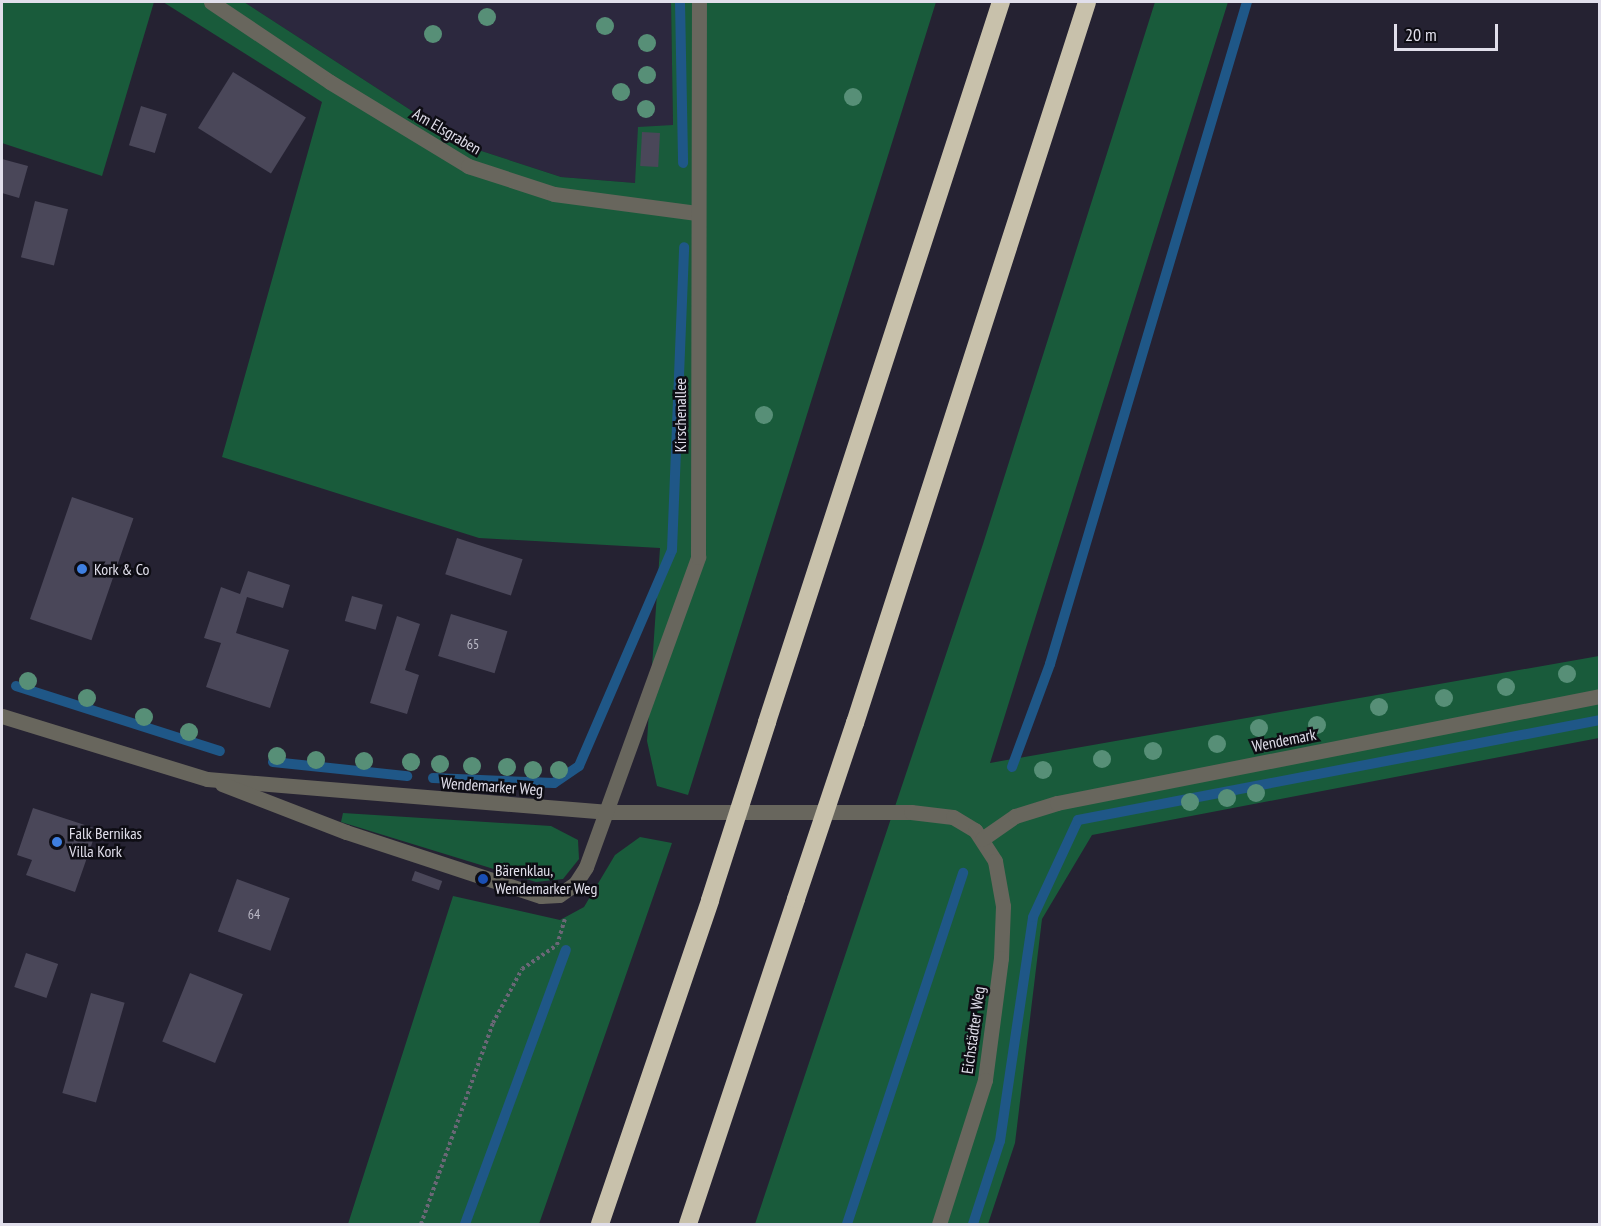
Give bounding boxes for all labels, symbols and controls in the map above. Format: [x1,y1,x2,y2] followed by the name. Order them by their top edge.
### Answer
[1397,12,1500,50] scale bar
[1405,23,1437,46] text: 20 m
[409,104,485,158] street label: Am Elsgraben
[670,378,690,452] street label: Kirschenallee
[94,559,150,579] place label: Kork & Co
[75,562,89,576] marker: Kork & Co
[467,636,479,652] house number: 65
[1250,724,1318,756] street label: Wendemark
[440,773,544,799] street label: Wendemarker Weg
[69,823,142,861] place label: Falk Bernikas Villa Kork
[50,835,64,849] marker: Falk Bernikas Villa Kork
[495,860,598,898] place label: Bärenklau, Wendemarker Weg
[476,872,490,886] marker: Bärenklau, Wendemarker Weg
[248,906,260,922] house number: 64
[957,985,989,1075] street label: Eichstädter Weg

